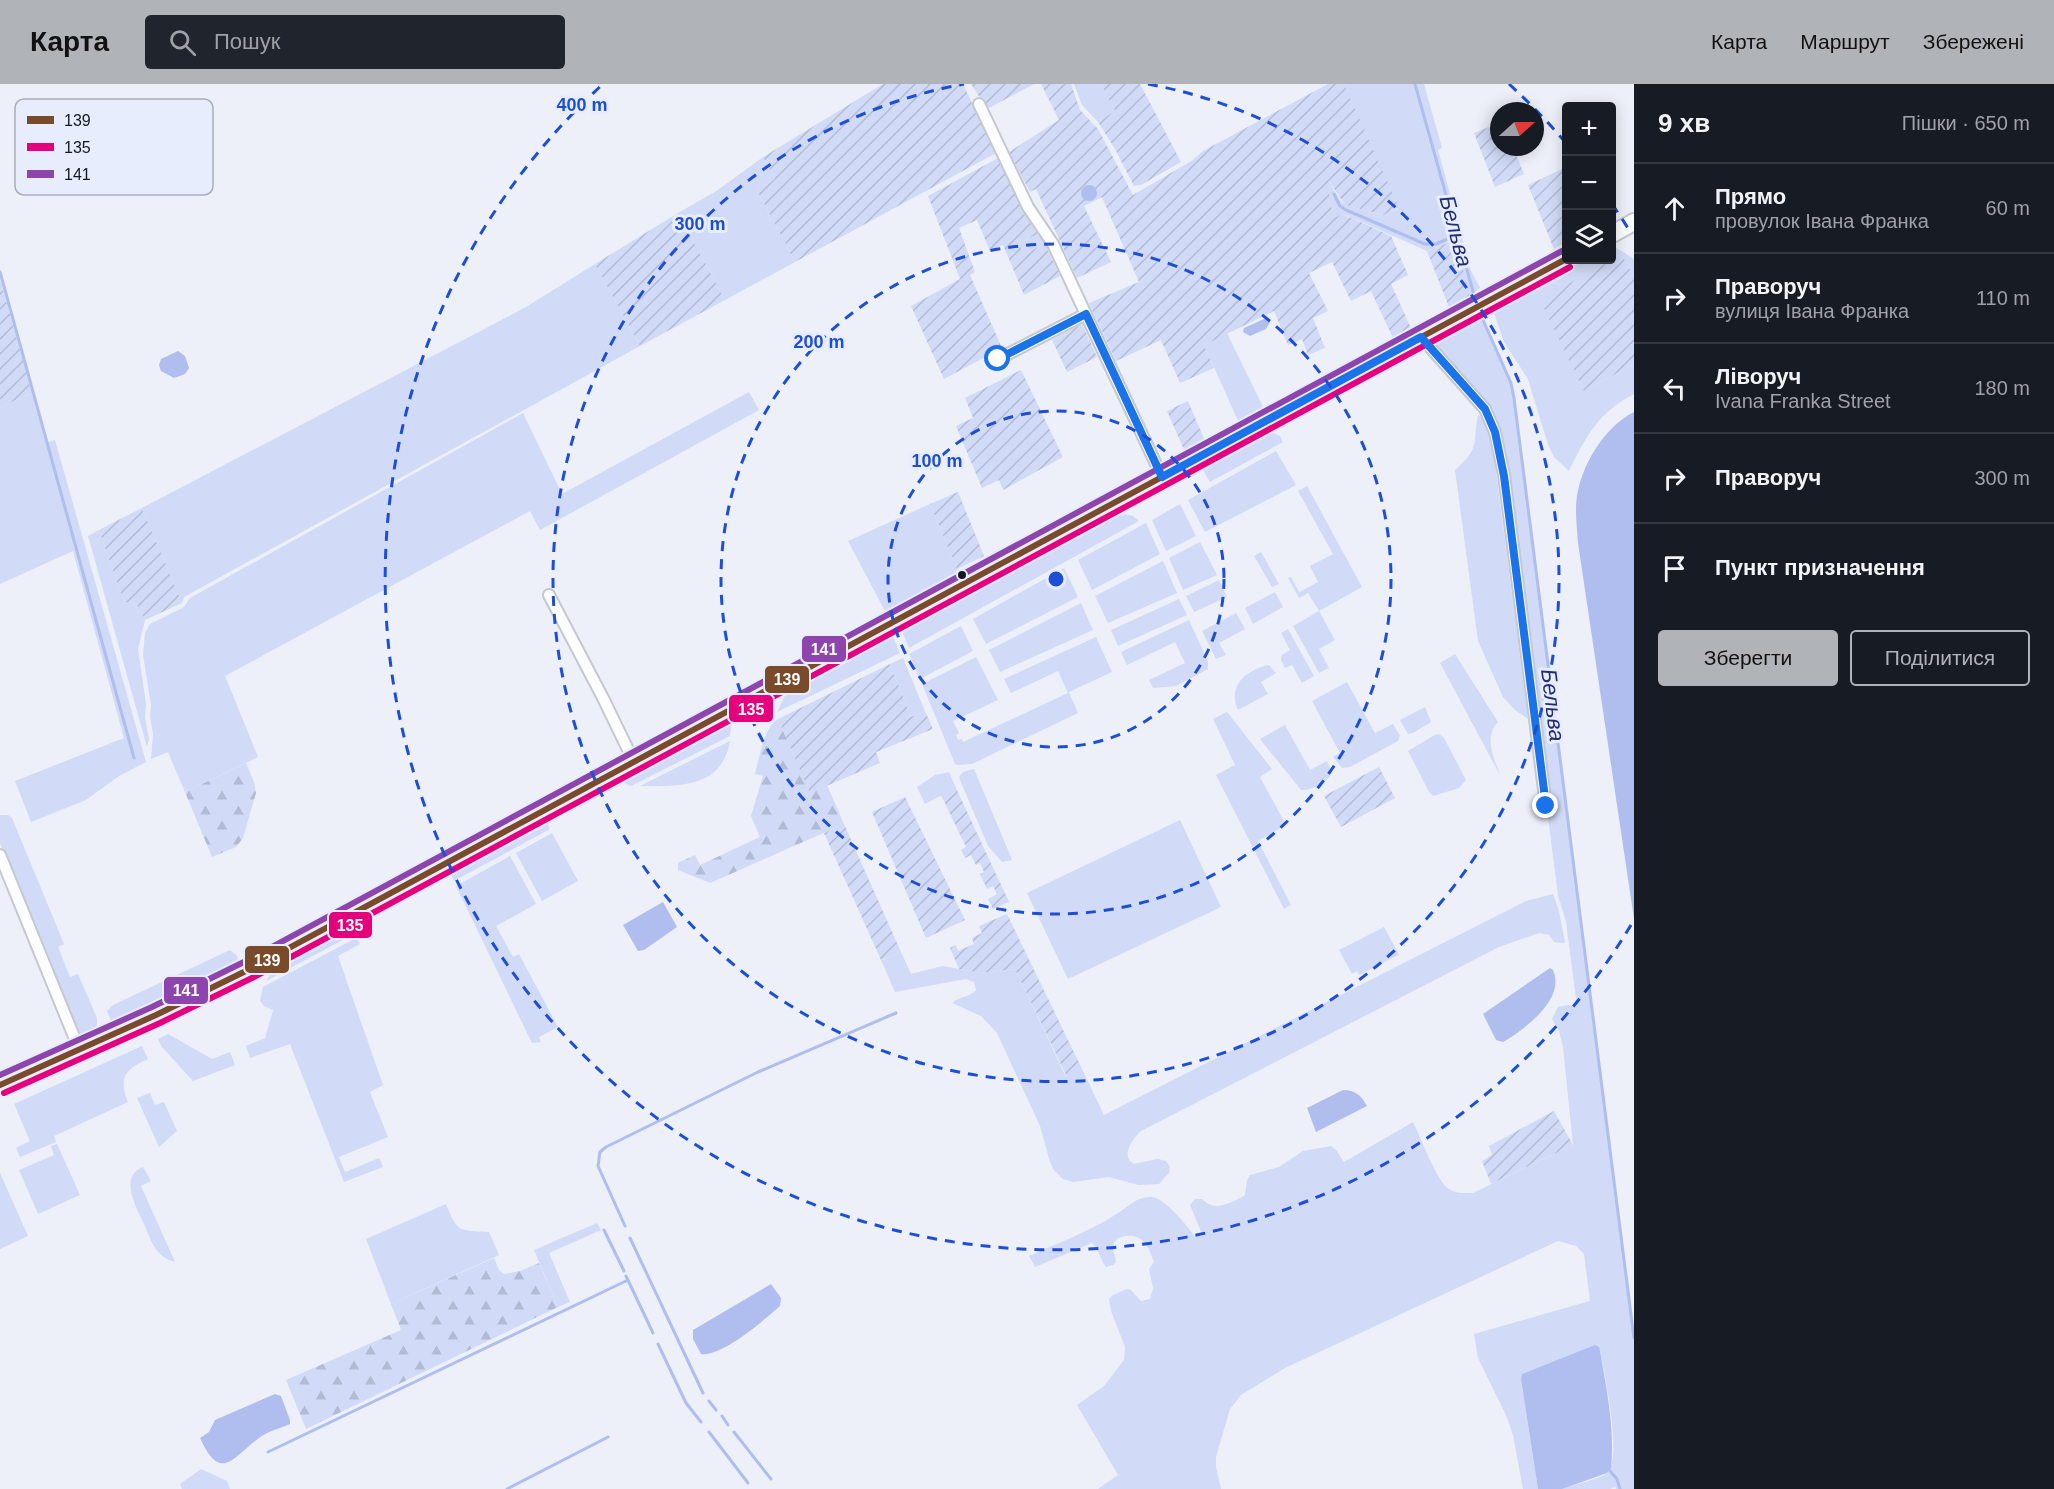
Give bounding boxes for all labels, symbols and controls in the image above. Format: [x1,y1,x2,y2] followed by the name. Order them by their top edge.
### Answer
[145,15,565,69] search box
[30,26,109,57] text: Карта
[166,26,199,59] icon: search
[214,29,280,54] text: Пошук
[1711,30,1767,53] text: Карта
[1800,30,1890,53] text: Маршрут
[1923,30,2024,53] text: Збережені
[556,95,608,115] text: 400 m
[15,99,213,195] legend
[1490,102,1544,156] north arrow
[1562,102,1616,264] map controls
[1562,102,1616,156] button: +
[1658,108,1710,138] text: 9 хв
[64,112,91,129] text: 139
[1902,112,2030,134] text: Пішки · 650 m
[64,139,91,156] text: 135
[1562,156,1616,210] button: −
[64,166,91,183] text: 141
[1715,184,1786,209] text: Прямо
[1434,192,1478,270] water label: Бельва
[1658,192,1691,225] icon: ahead
[1986,197,2030,219] text: 60 m
[1562,210,1616,264] button: layers
[1715,210,1929,232] text: провулок Івана Франка
[674,214,726,234] text: 300 m
[1715,274,1821,299] text: Праворуч
[1658,282,1691,315] icon: right
[1976,287,2030,309] text: 110 m
[1715,300,1909,322] text: вулиця Івана Франка
[793,332,845,352] text: 200 m
[984,345,1010,371] route start
[1715,364,1801,389] text: Ліворуч
[1658,372,1691,405] icon: left
[1974,377,2030,399] text: 180 m
[1715,390,1891,412] text: Ivana Franka Street
[911,451,963,471] text: 100 m
[1658,462,1691,495] icon: right
[1715,465,1821,490] text: Праворуч
[1974,467,2030,489] text: 300 m
[1658,552,1691,585] icon: arrive
[1715,555,1925,580] text: Пункт призначення
[956,569,968,581] unlabelled marker
[1046,569,1066,589] centre of rings
[1658,630,1838,686] button: Зберегти
[1850,630,2030,686] button: Поділитися
[801,635,847,663] line badge: 141
[811,641,837,658] text: 141
[764,665,810,694] line badge: 139
[1536,667,1570,743] water label: Бельва
[774,671,800,688] text: 139
[728,694,774,723] line badge: 135
[738,701,764,718] text: 135
[1532,792,1558,818] route end
[328,911,373,939] line badge: 135
[337,917,363,934] text: 135
[244,945,290,974] line badge: 139
[254,952,280,969] text: 139
[163,976,209,1005] line badge: 141
[173,982,199,999] text: 141

